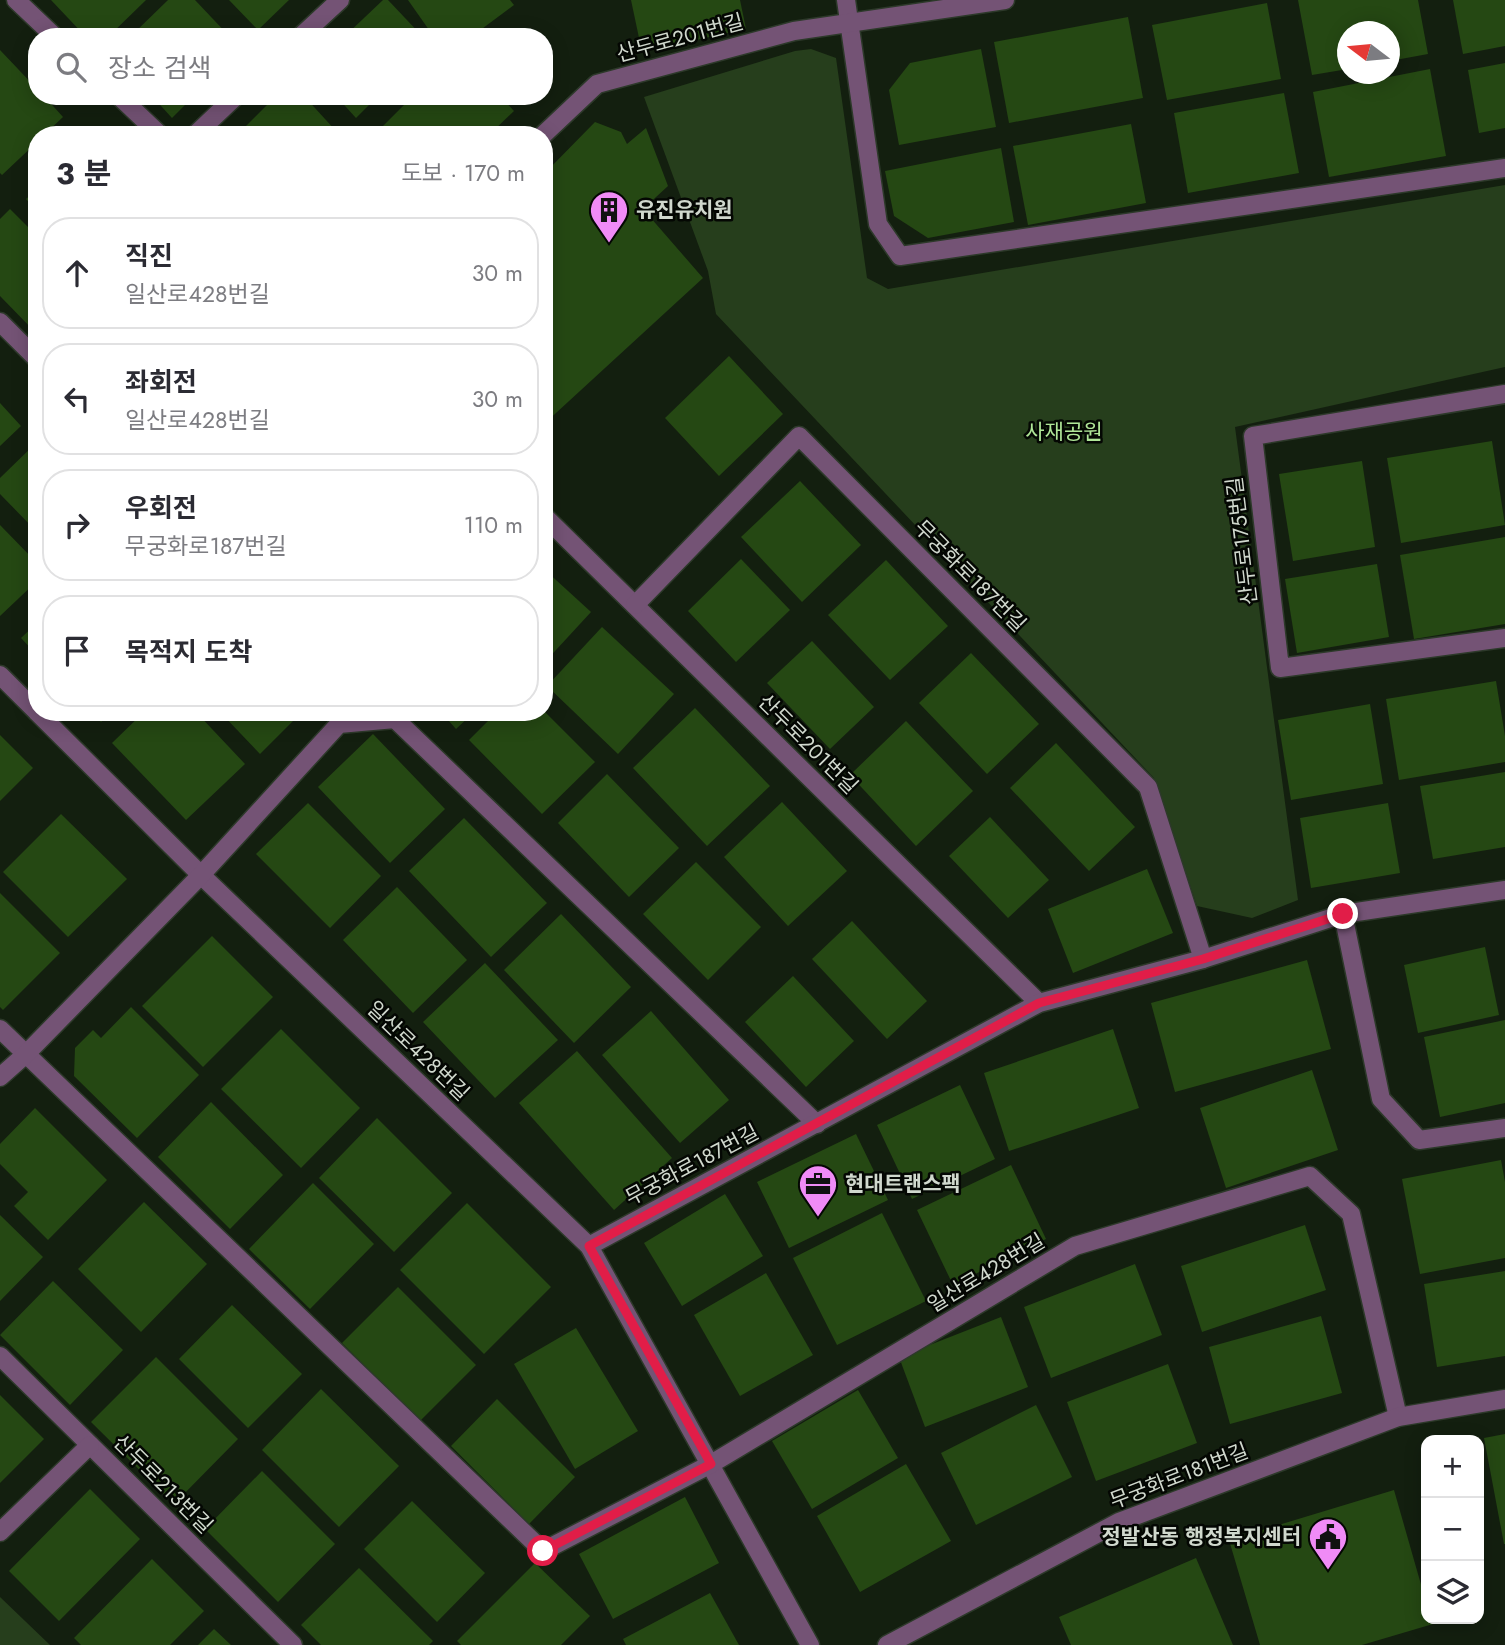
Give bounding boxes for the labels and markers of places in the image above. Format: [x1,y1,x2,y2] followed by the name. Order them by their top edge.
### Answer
[588,189,630,244] building icon: 유진유치원
[636,195,733,225] place label: 유진유치원
[797,1163,839,1218] office icon: 현대트랜스팩
[845,1169,961,1199] place label: 현대트랜스팩
[1307,1516,1349,1571] public building icon: 정발산동 행정복지센터
[1102,1522,1301,1552] place label: 정발산동 행정복지센터

